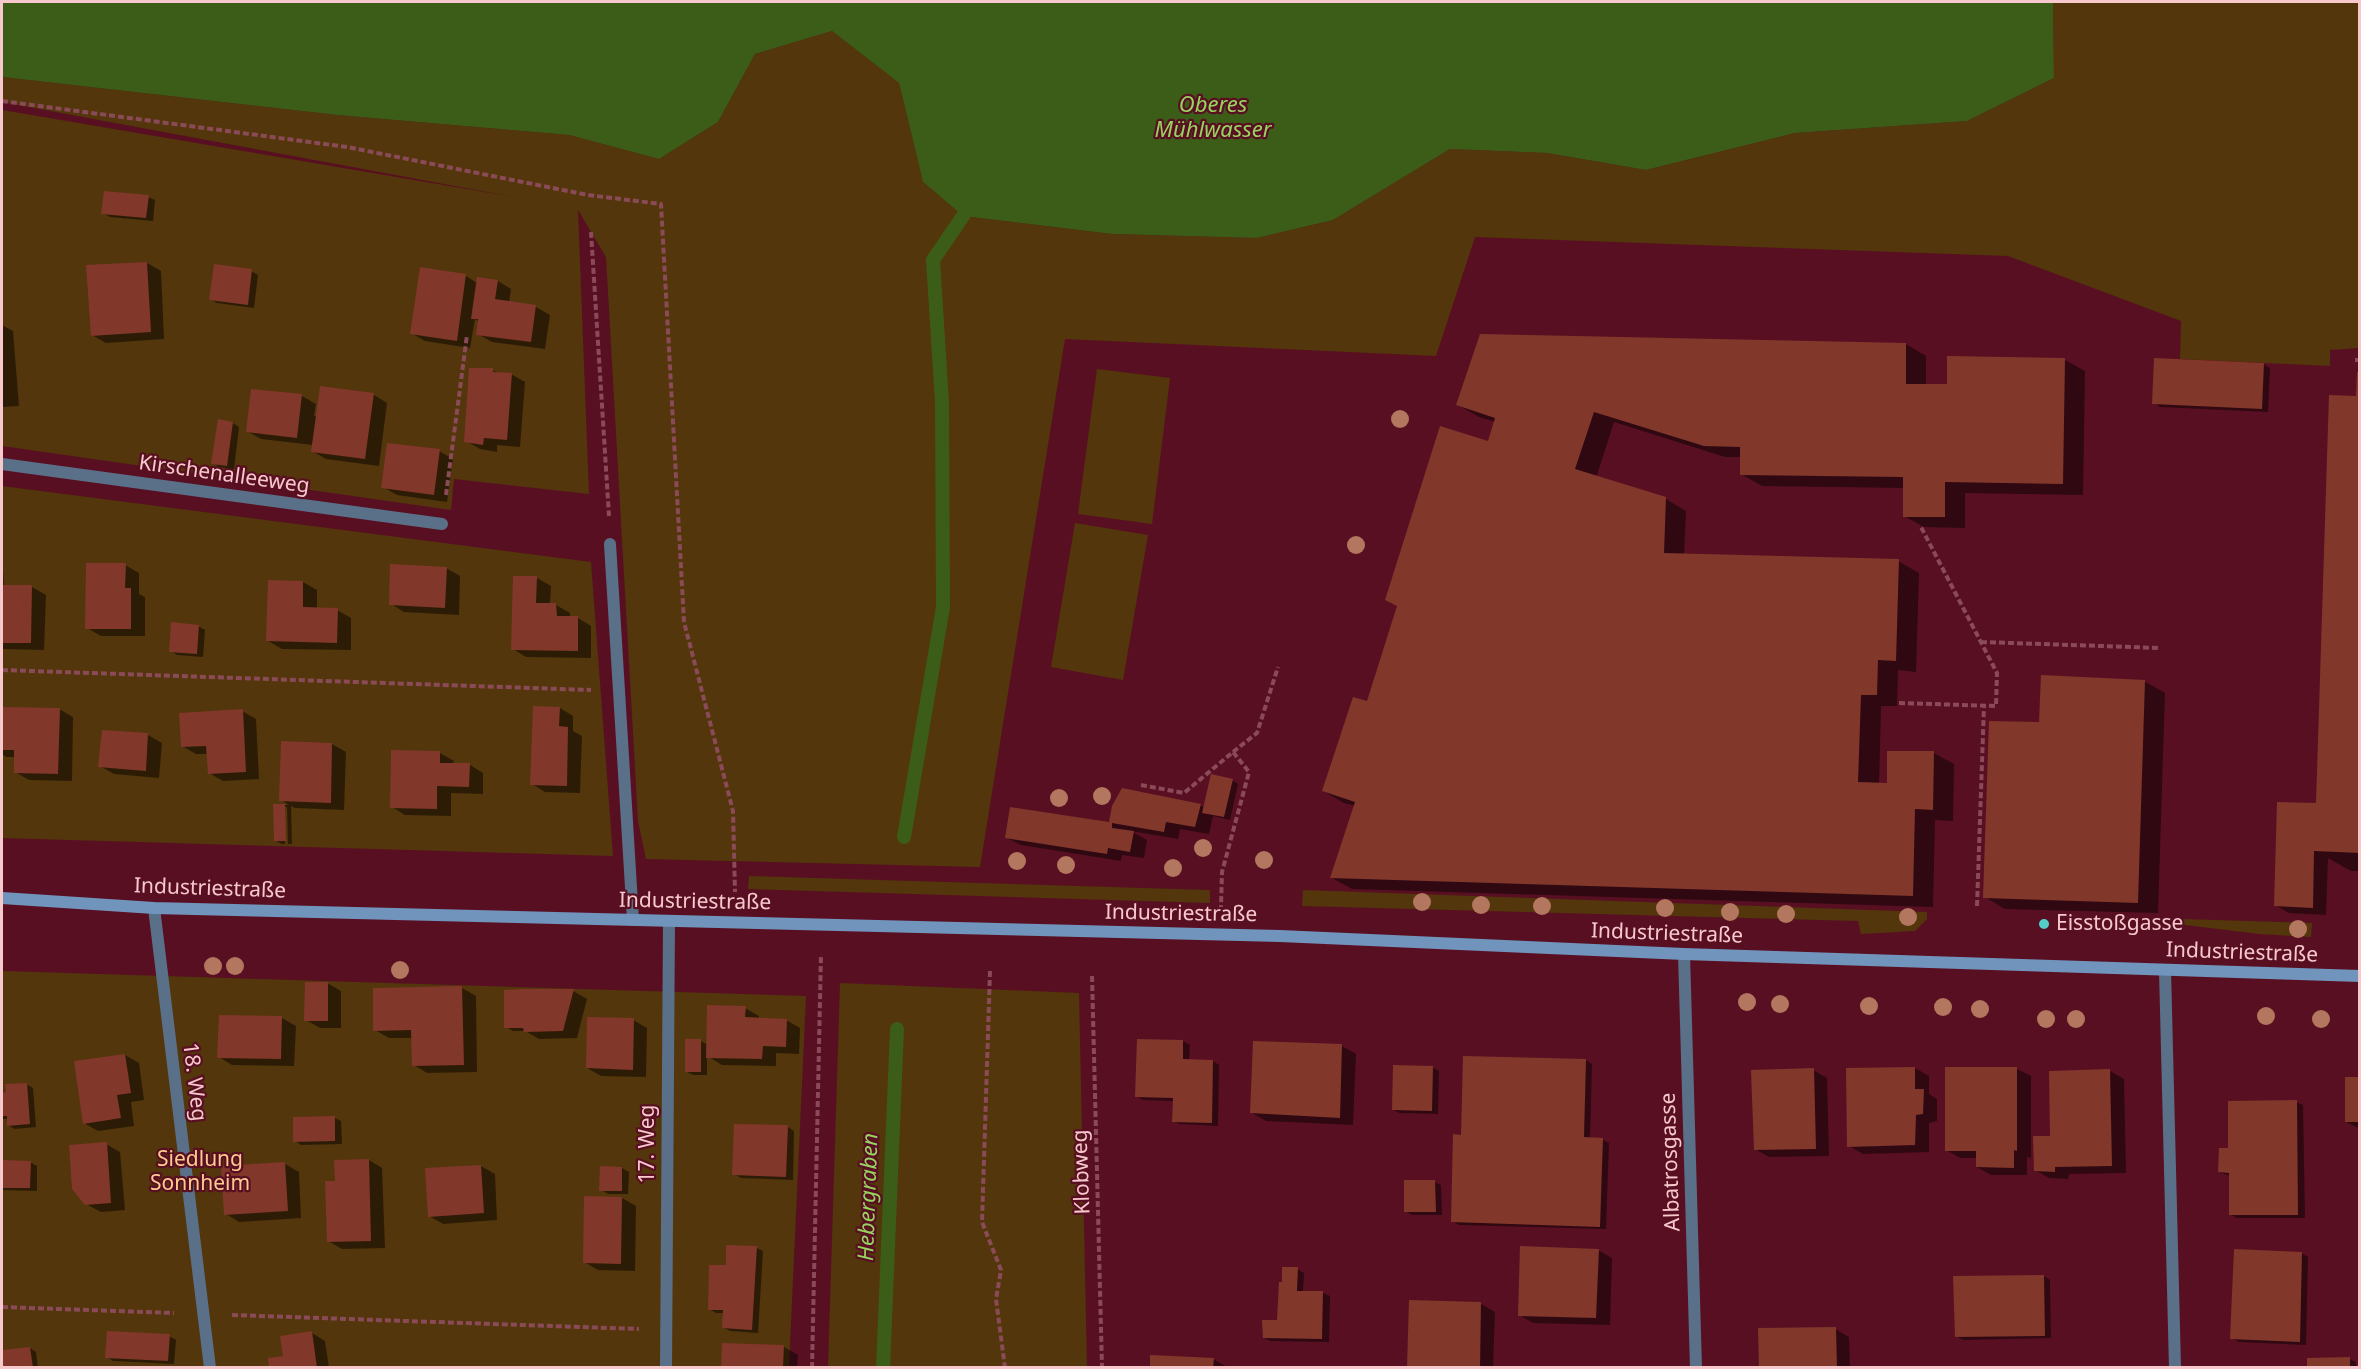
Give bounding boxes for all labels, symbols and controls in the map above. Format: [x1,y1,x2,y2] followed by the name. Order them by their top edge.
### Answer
[1155,93,1271,144] water label: Oberes Mühlwasser
[137,451,311,499] street label: Kirschenalleeweg
[133,874,287,904] street label: Industriestraße
[619,888,771,916] street label: Industriestraße
[1105,900,1257,928] street label: Industriestraße
[2056,911,2183,937] place label: Eisstoßgasse
[2037,917,2051,931] marker: Eisstoßgasse
[1590,919,1744,949] street label: Industriestraße
[2165,938,2319,968] street label: Industriestraße
[177,1041,211,1123] street label: 18. Weg
[1656,1092,1686,1232] street label: Albatrosgasse
[635,1105,661,1183] street label: 17. Weg
[1068,1129,1096,1215] street label: Klobweg
[854,1132,884,1262] water label: Hebergraben
[150,1147,250,1197] park label: Siedlung Sonnheim

